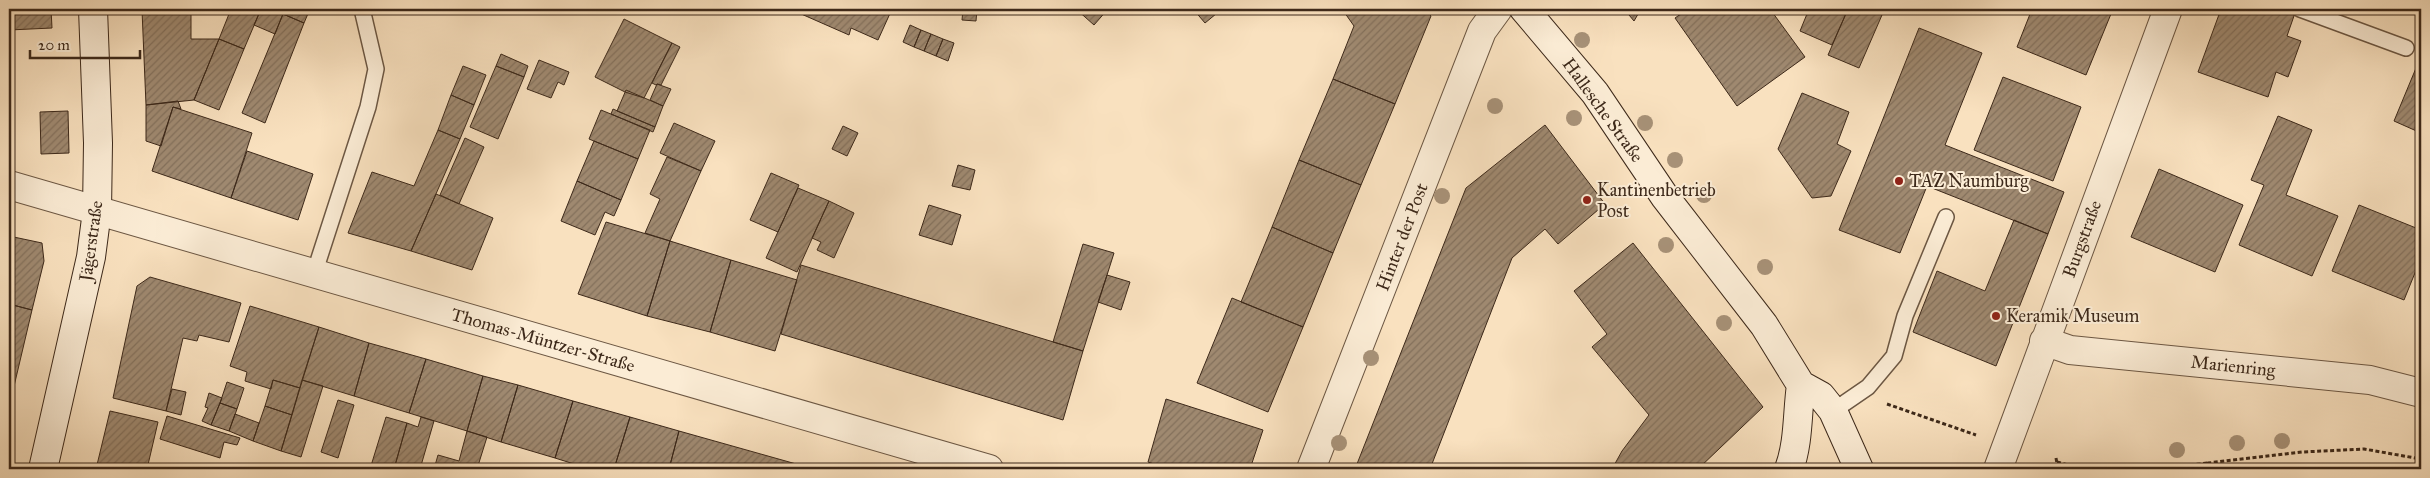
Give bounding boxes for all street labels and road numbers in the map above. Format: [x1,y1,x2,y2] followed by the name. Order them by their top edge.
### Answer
[1558,53,1648,167] street label: Hallesche Straße
[1371,179,1433,294] street label: Hinter der Post
[2058,197,2107,281] street label: Burgstraße
[74,199,109,285] street label: Jägerstraße
[449,303,637,377] street label: Thomas-Müntzer-Straße
[2190,351,2277,382] street label: Marienring

